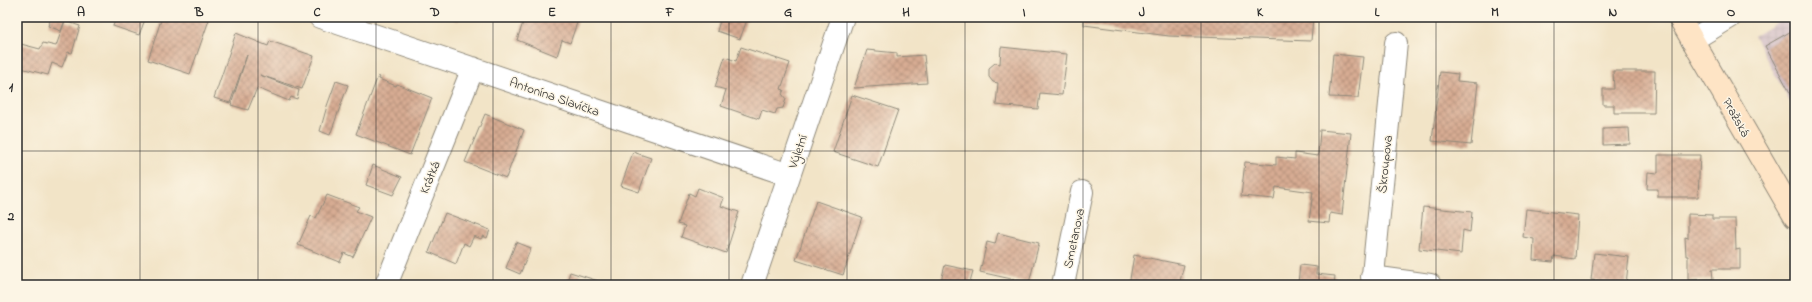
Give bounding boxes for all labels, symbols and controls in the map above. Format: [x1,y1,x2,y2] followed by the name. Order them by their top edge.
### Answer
[77,3,85,22] text: A
[194,3,204,22] text: B
[313,3,321,22] text: C
[429,3,440,22] text: D
[548,3,556,22] text: E
[665,3,675,22] text: F
[784,3,792,22] text: G
[902,3,910,22] text: H
[1022,3,1026,22] text: I
[1139,3,1145,22] text: J
[1257,3,1264,22] text: K
[1375,3,1381,22] text: L
[1491,3,1499,22] text: M
[1609,3,1618,22] text: N
[1727,3,1736,22] text: O
[507,73,602,122] street label: Antonína Slavíčka
[9,78,14,97] text: 1
[1717,95,1754,141] street label: Pražská
[783,132,814,172] street label: Výletní
[1373,134,1398,194] street label: Škroupova
[415,158,446,197] street label: Krátká
[7,207,15,226] text: 2
[1059,207,1090,270] street label: Smetanova

